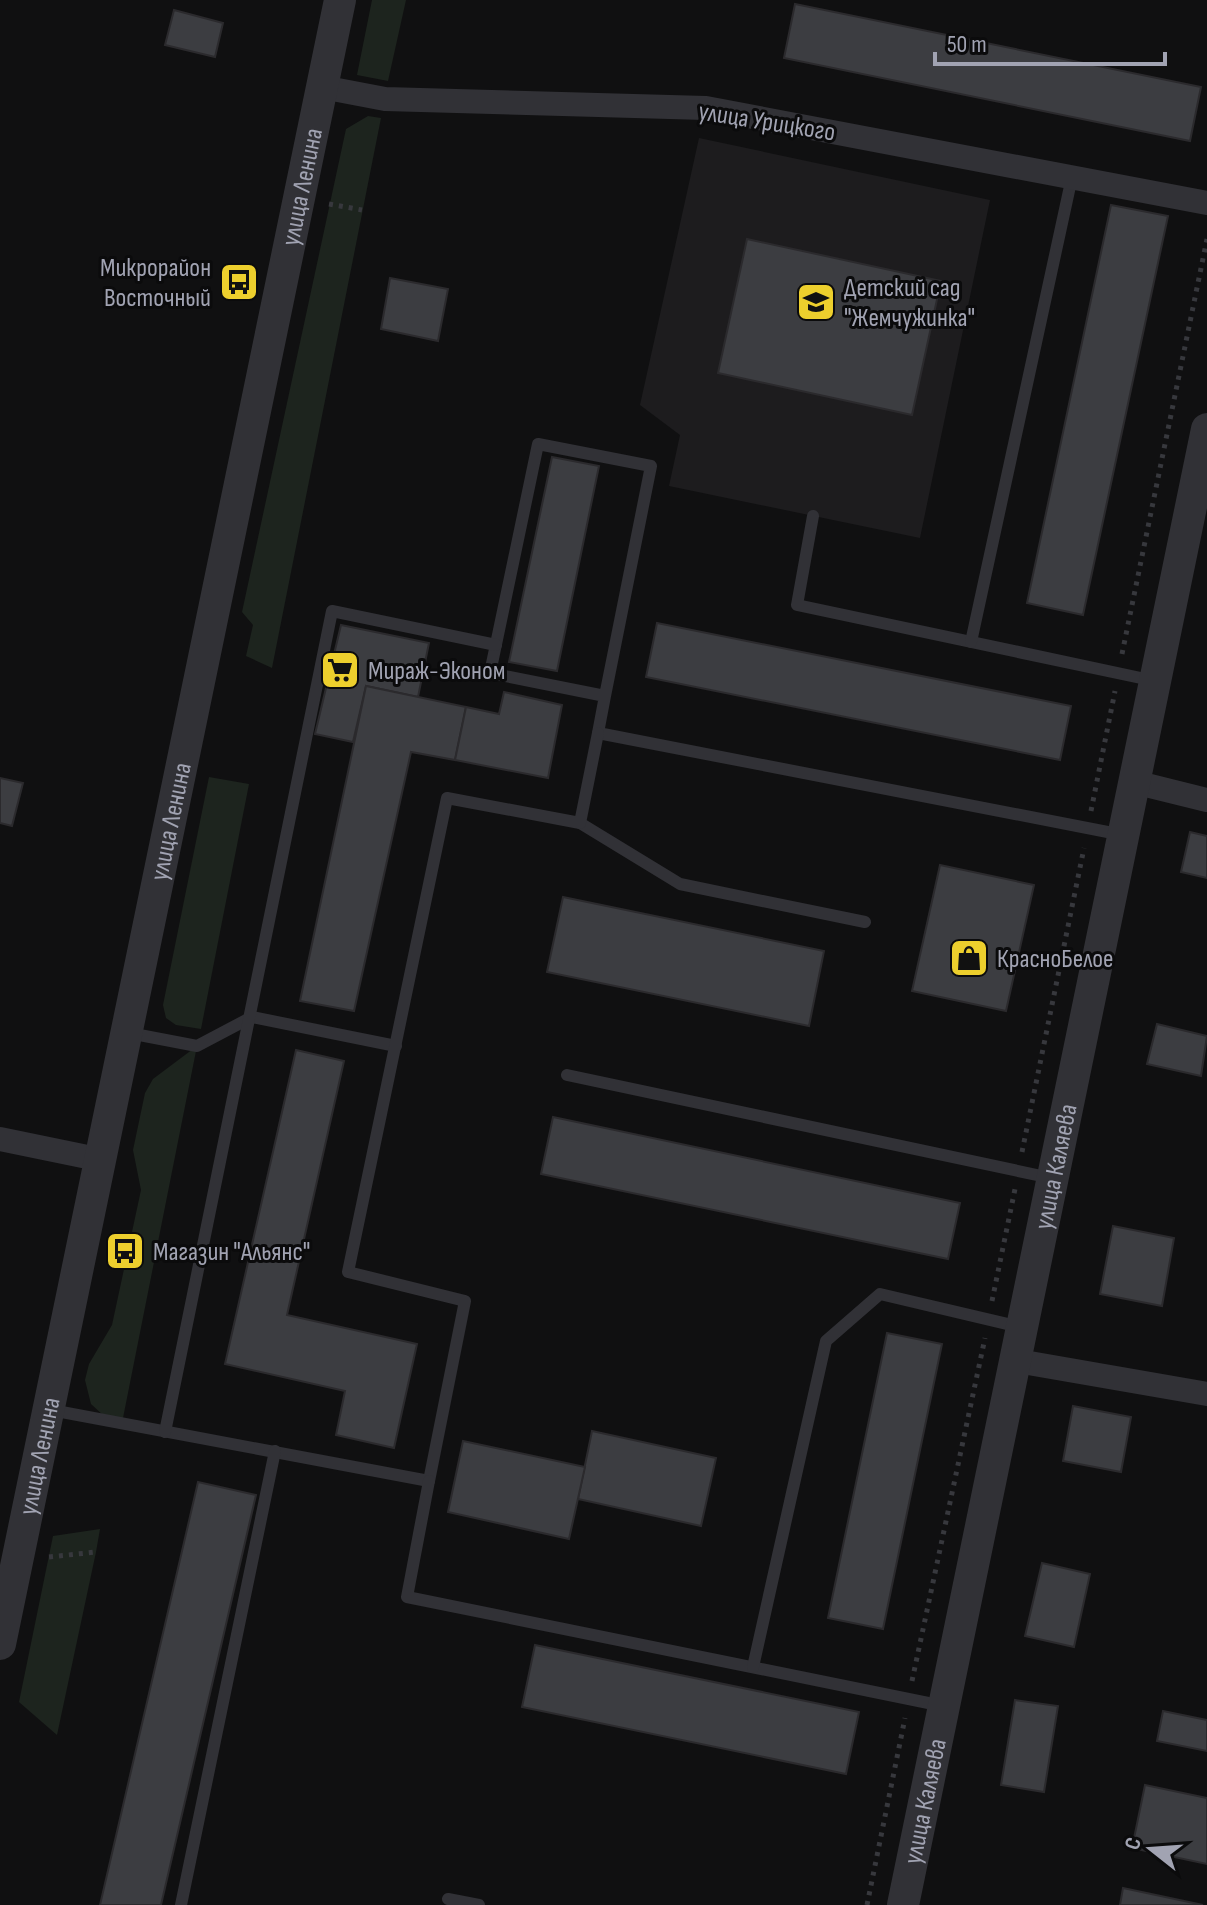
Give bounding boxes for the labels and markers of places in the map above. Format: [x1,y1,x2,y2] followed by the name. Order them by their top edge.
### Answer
[100,253,211,314] place label: Микрорайон Восточный
[218,261,260,303] bus stop icon: Микрорайон Восточный
[844,273,975,334] place label: Детский сад "Жемчужинка"
[795,281,837,323] school or university icon: Детский сад "Жемчужинка"
[319,649,361,691] supermarket icon: Мираж-Эконом
[368,656,505,687] place label: Мираж-Эконом
[948,937,990,979] shop icon: КрасноБелое
[997,944,1114,975] place label: КрасноБелое
[104,1230,146,1272] bus stop icon: Магазин "Альянс"
[153,1237,310,1268] place label: Магазин "Альянс"

